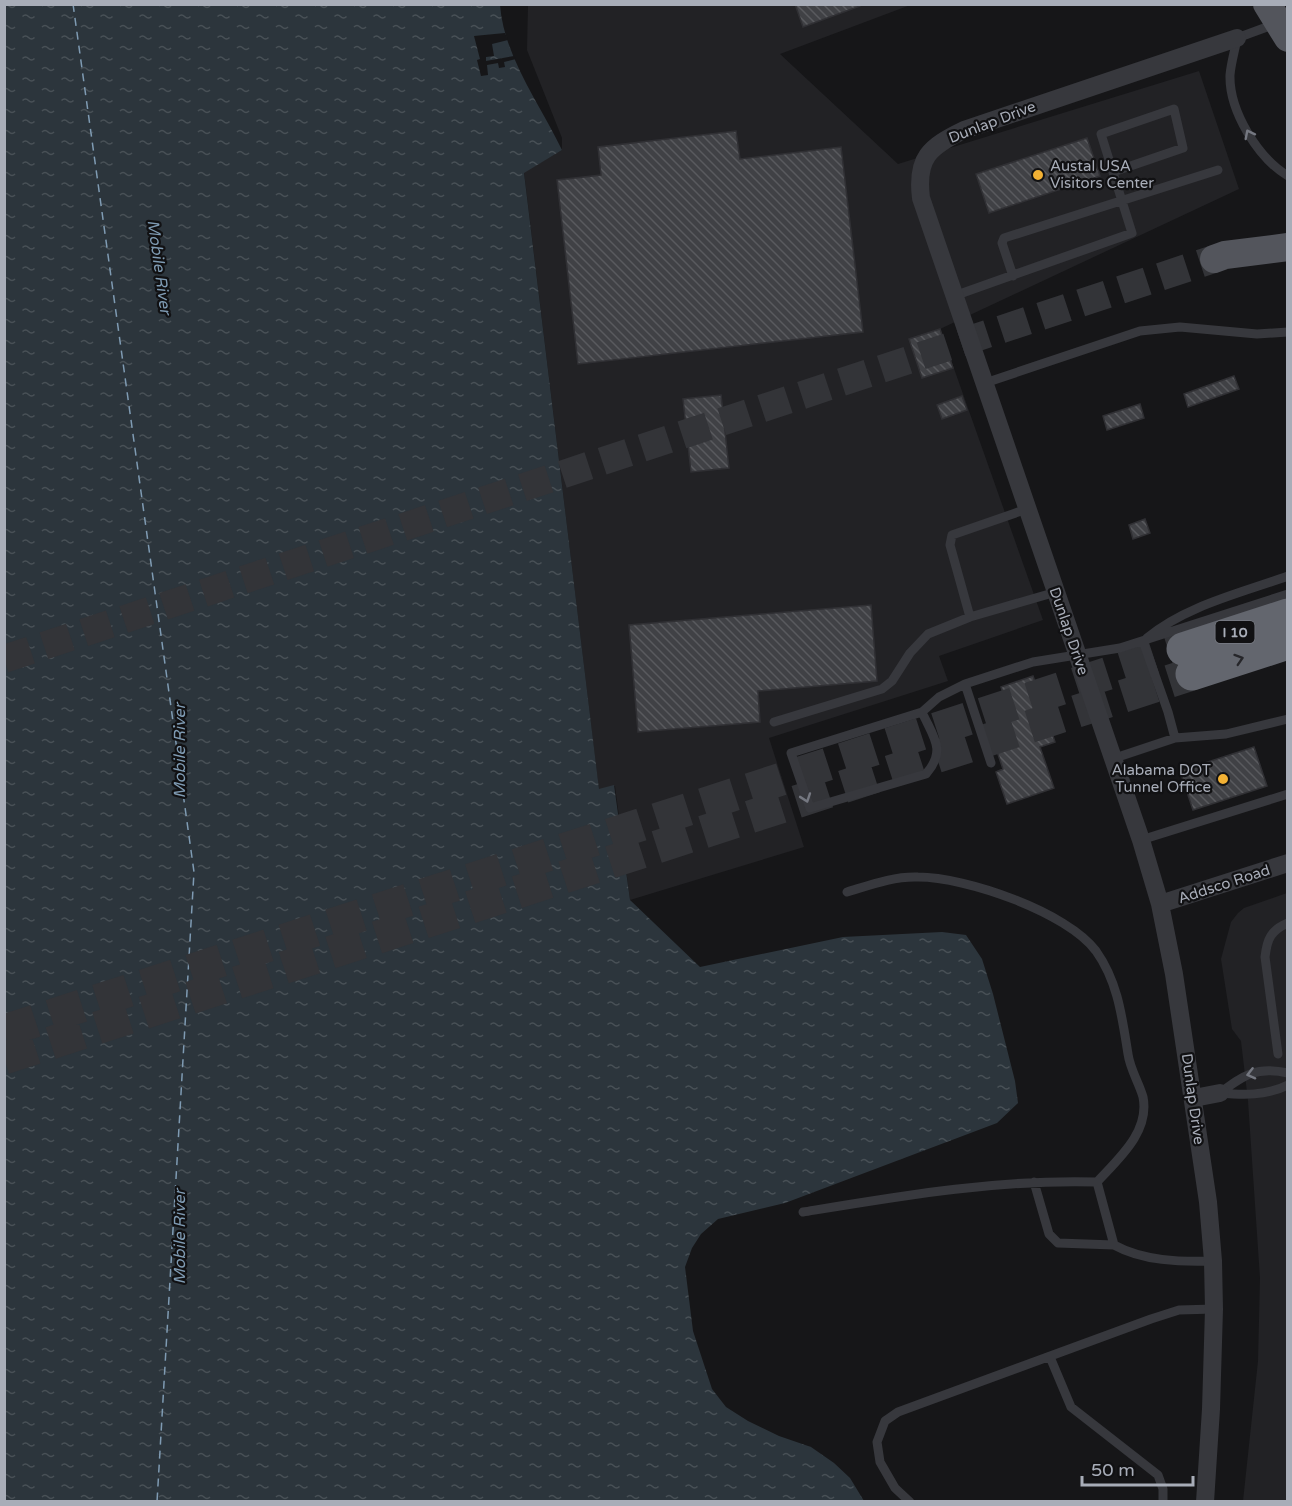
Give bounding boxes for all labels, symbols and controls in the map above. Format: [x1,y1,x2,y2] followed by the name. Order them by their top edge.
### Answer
[946,97,1038,147] street label: Dunlap Drive
[1244,129,1256,140] one-way arrow
[1050,157,1154,192] place label: Austal USA Visitors Center
[1031,168,1045,182] marker: Austal USA Visitors Center
[142,218,176,317] water label: Mobile River
[1046,585,1092,677] street label: Dunlap Drive
[1216,621,1254,643] road number: I 10
[1233,653,1244,666] one-way arrow
[170,702,190,799] water label: Mobile River
[1112,761,1211,796] place label: Alabama DOT Tunnel Office
[1216,772,1230,786] marker: Alabama DOT Tunnel Office
[799,792,812,803] one-way arrow
[1176,861,1272,907] street label: Addsco Road
[1178,1052,1208,1146] street label: Dunlap Drive
[1246,1067,1256,1080] one-way arrow
[170,1188,190,1285] water label: Mobile River
[1082,1449,1193,1487] scale bar
[1091,1459,1135,1481] text: 50 m

